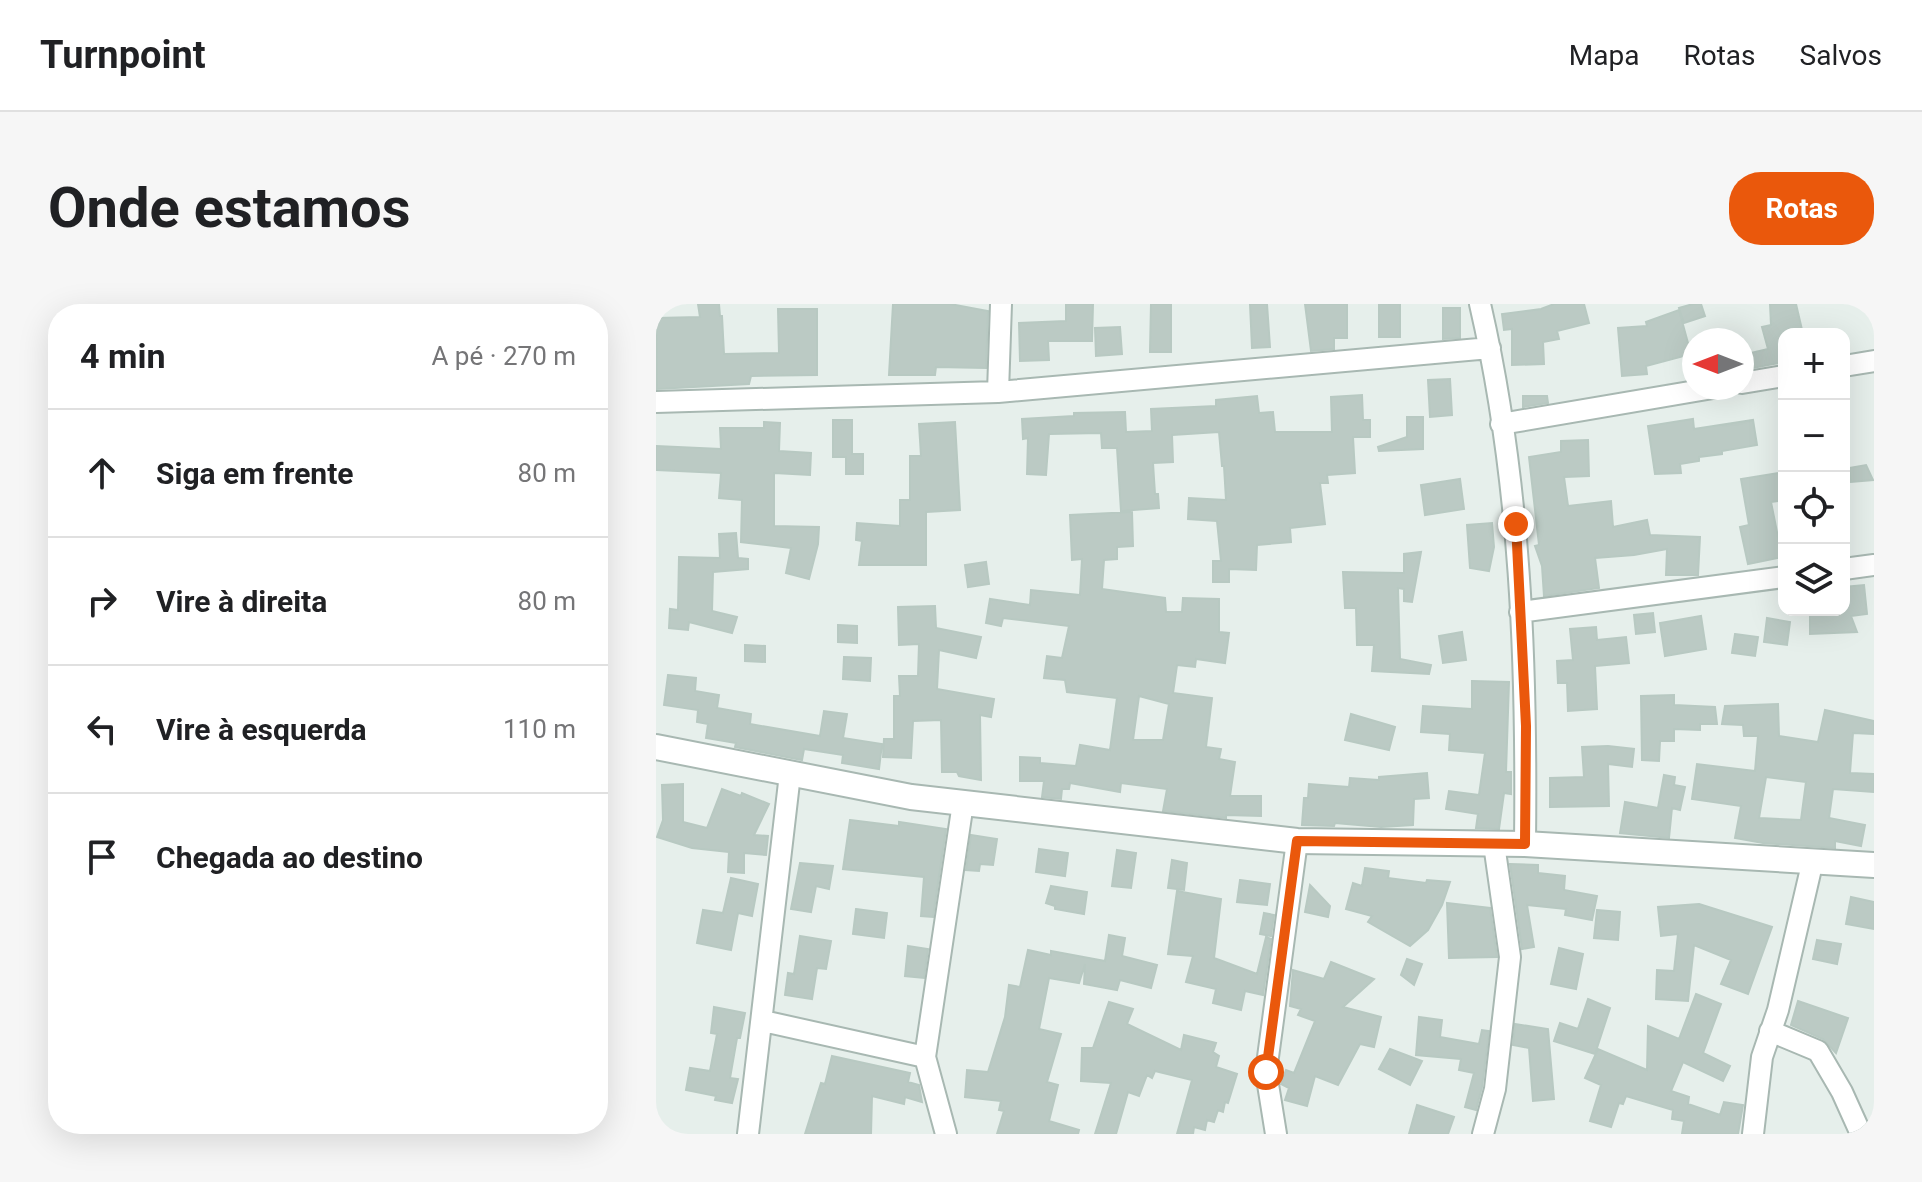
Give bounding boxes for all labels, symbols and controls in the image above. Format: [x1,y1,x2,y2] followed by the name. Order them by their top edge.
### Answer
[40,33,206,77] text: Turnpoint
[1569,39,1639,72] text: Mapa
[1683,39,1756,72] text: Rotas
[1800,39,1882,72] text: Salvos
[1729,172,1874,245] button: Rotas
[48,175,411,241] text: Onde estamos
[1682,328,1754,400] north arrow
[1778,328,1850,616] map controls
[1778,328,1850,400] button: +
[80,336,165,376] text: 4 min
[431,341,576,371] text: A pé · 270 m
[1778,400,1850,472] button: −
[80,451,124,495] icon: ahead
[156,456,354,491] text: Siga em frente
[518,458,576,488] text: 80 m
[1778,472,1850,544] button: locate
[1498,506,1534,542] route end
[1778,544,1850,616] button: layers
[80,579,124,623] icon: right
[156,584,327,619] text: Vire à direita
[518,586,576,616] text: 80 m
[80,707,124,751] icon: left
[156,712,367,747] text: Vire à esquerda
[503,714,576,744] text: 110 m
[80,835,124,879] icon: arrive
[156,840,423,875] text: Chegada ao destino
[1248,1054,1284,1090] route start

